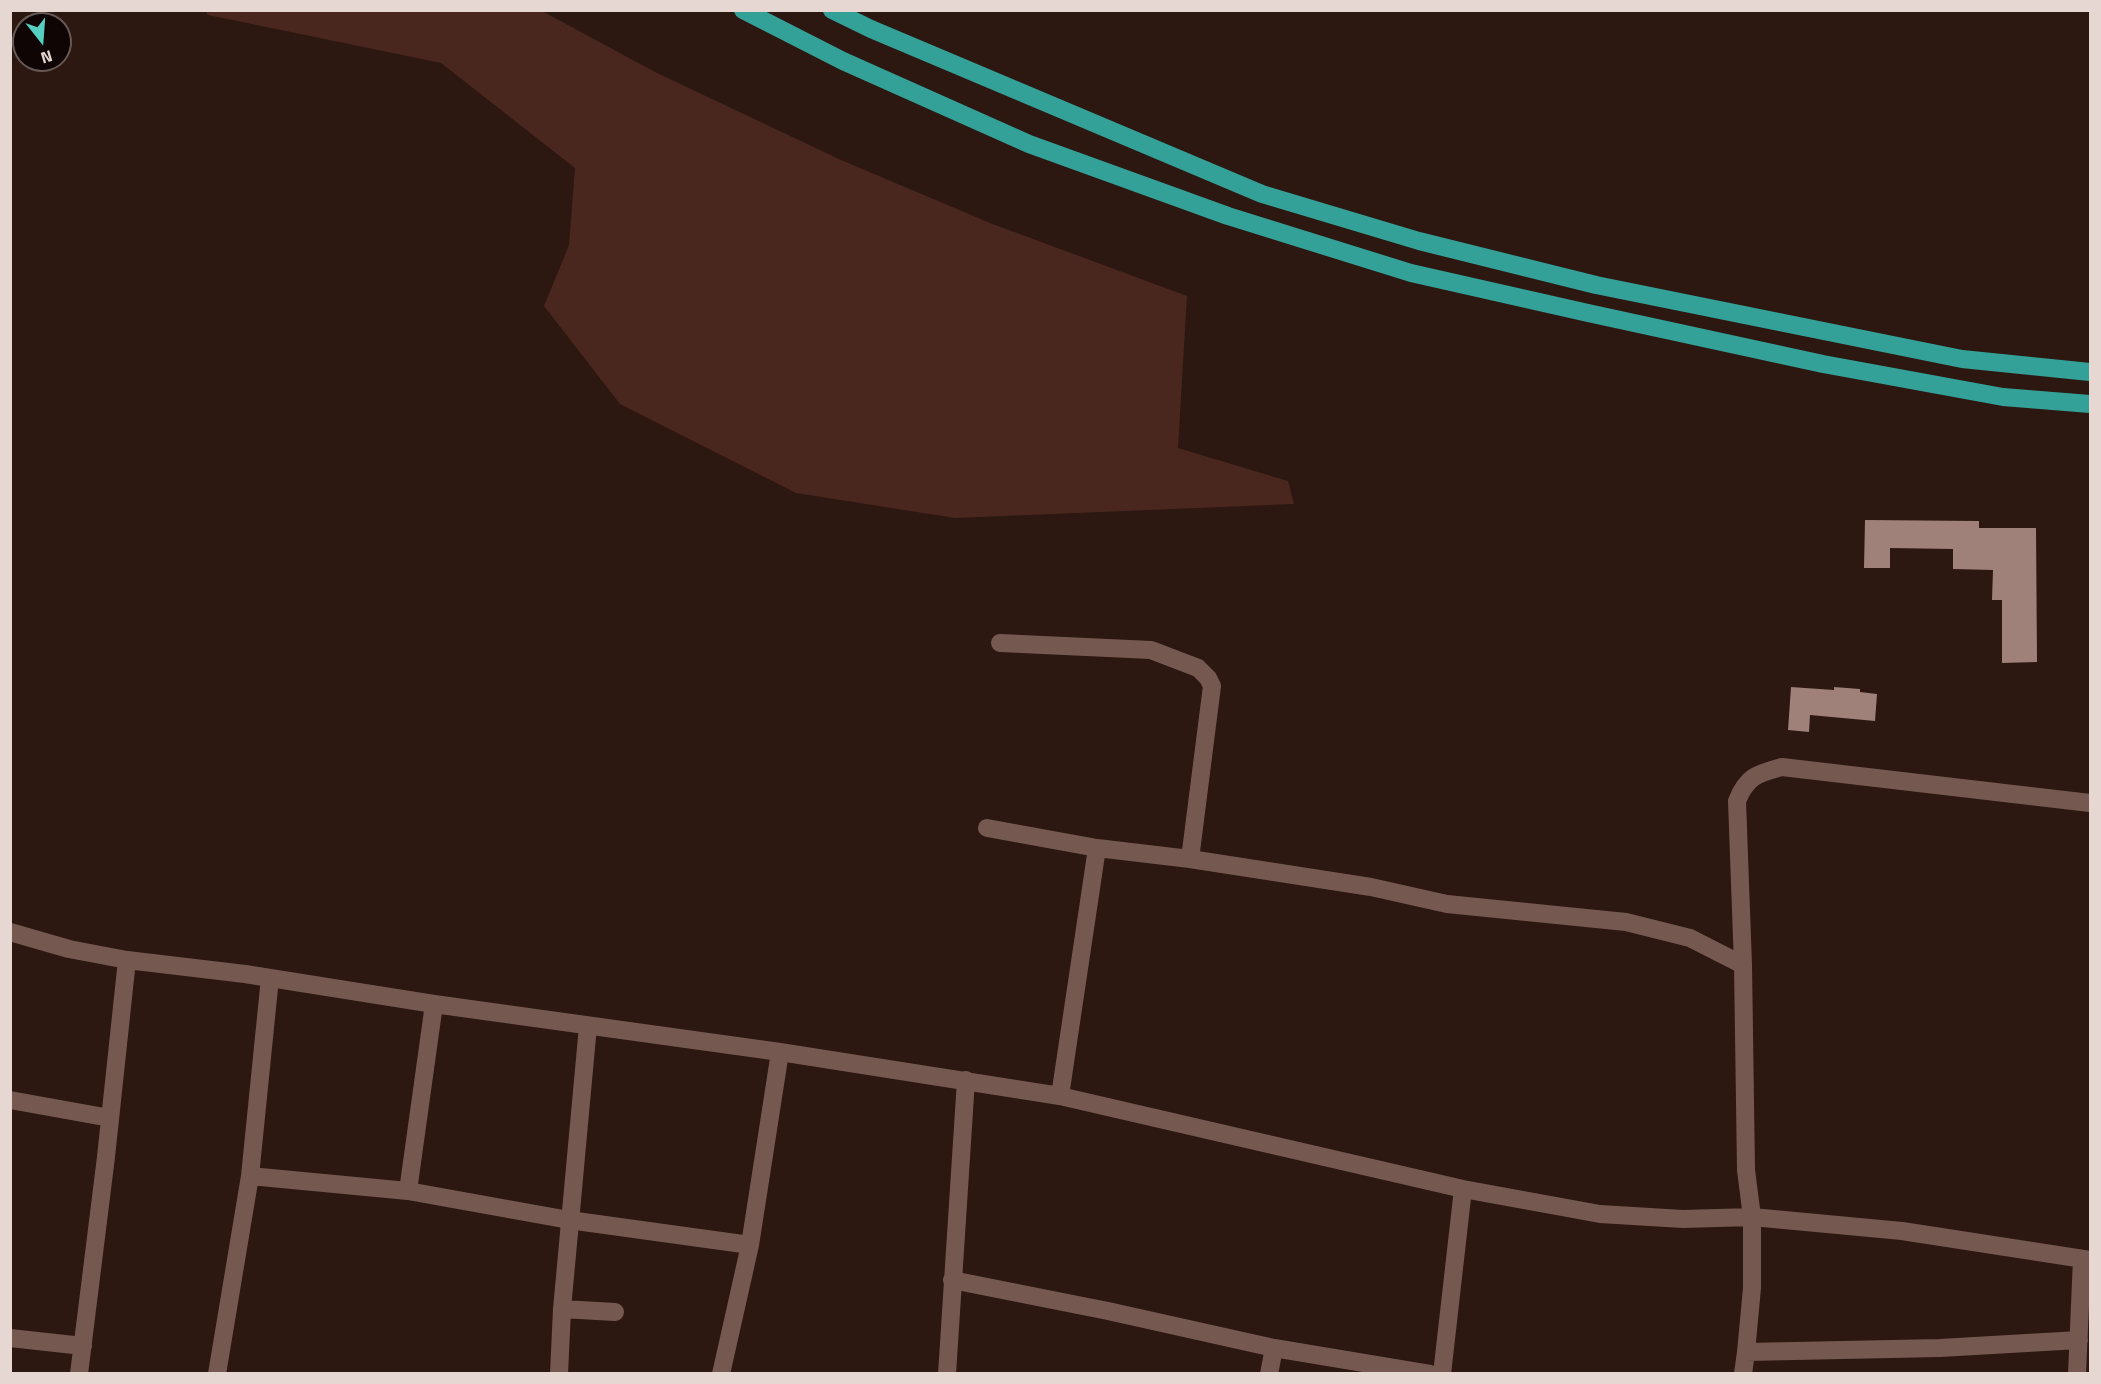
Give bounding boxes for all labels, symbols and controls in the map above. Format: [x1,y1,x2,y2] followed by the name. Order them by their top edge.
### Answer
[12,12,72,72] north arrow
[38,44,55,70] text: N

